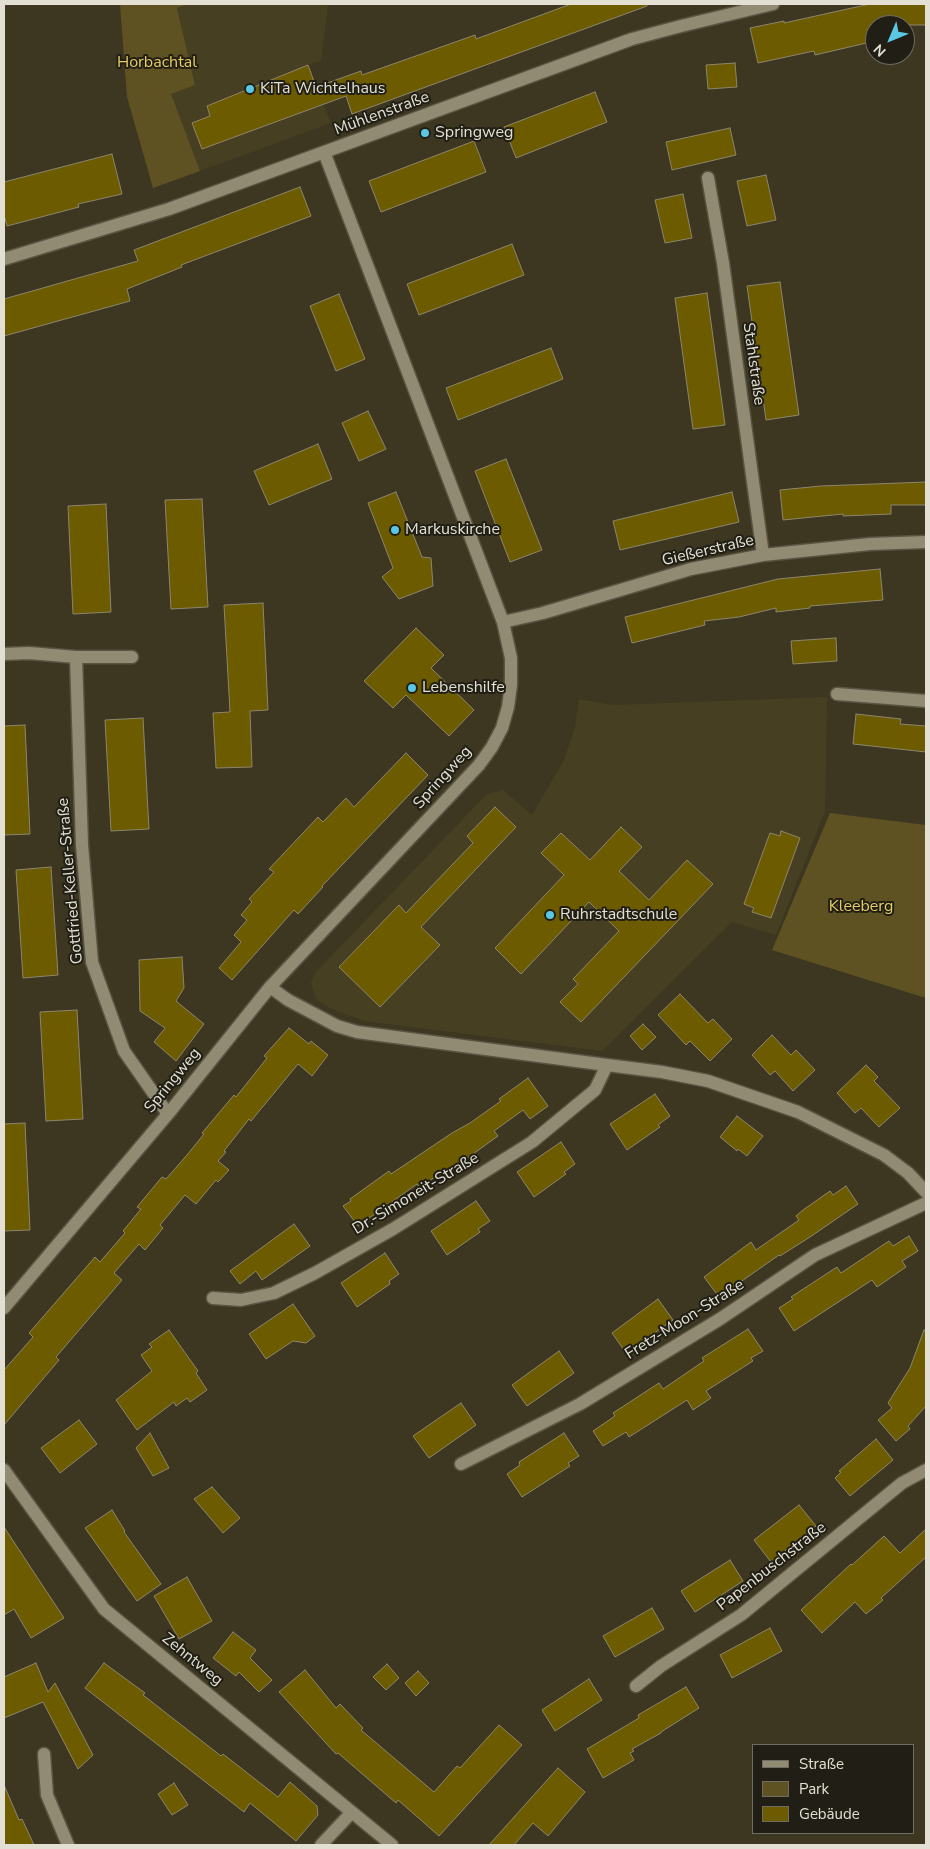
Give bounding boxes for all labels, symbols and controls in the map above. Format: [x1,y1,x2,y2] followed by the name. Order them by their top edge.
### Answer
[865,15,915,65] north arrow
[869,40,890,61] text: N
[117,53,197,73] park label: Horbachtal
[260,79,386,99] place label: KiTa Wichtelhaus
[244,83,256,95] marker: KiTa Wichtelhaus
[332,88,432,140] street label: Mühlenstraße
[435,123,513,143] place label: Springweg
[419,127,431,139] marker: Springweg
[738,321,768,407] street label: Stahlstraße
[405,520,500,540] place label: Markuskirche
[389,524,401,536] marker: Markuskirche
[660,531,756,571] street label: Gießerstraße
[422,678,505,698] place label: Lebenshilfe
[406,682,418,694] marker: Lebenshilfe
[410,742,476,814] street label: Springweg
[54,797,88,965] street label: Gottfried-Keller-Straße
[829,897,893,917] park label: Kleeberg
[560,905,677,925] place label: Ruhrstadtschule
[544,909,556,921] marker: Ruhrstadtschule
[141,1045,205,1117] street label: Springweg
[349,1149,483,1239] street label: Dr.-Simoneit-Straße
[622,1276,748,1364] street label: Fretz-Moon-Straße
[714,1518,830,1616] street label: Papenbuschstraße
[158,1630,226,1690] street label: Zehntweg
[752,1744,915,1834] legend
[799,1754,844,1774] text: Straße
[799,1779,829,1799] text: Park
[799,1804,860,1824] text: Gebäude

